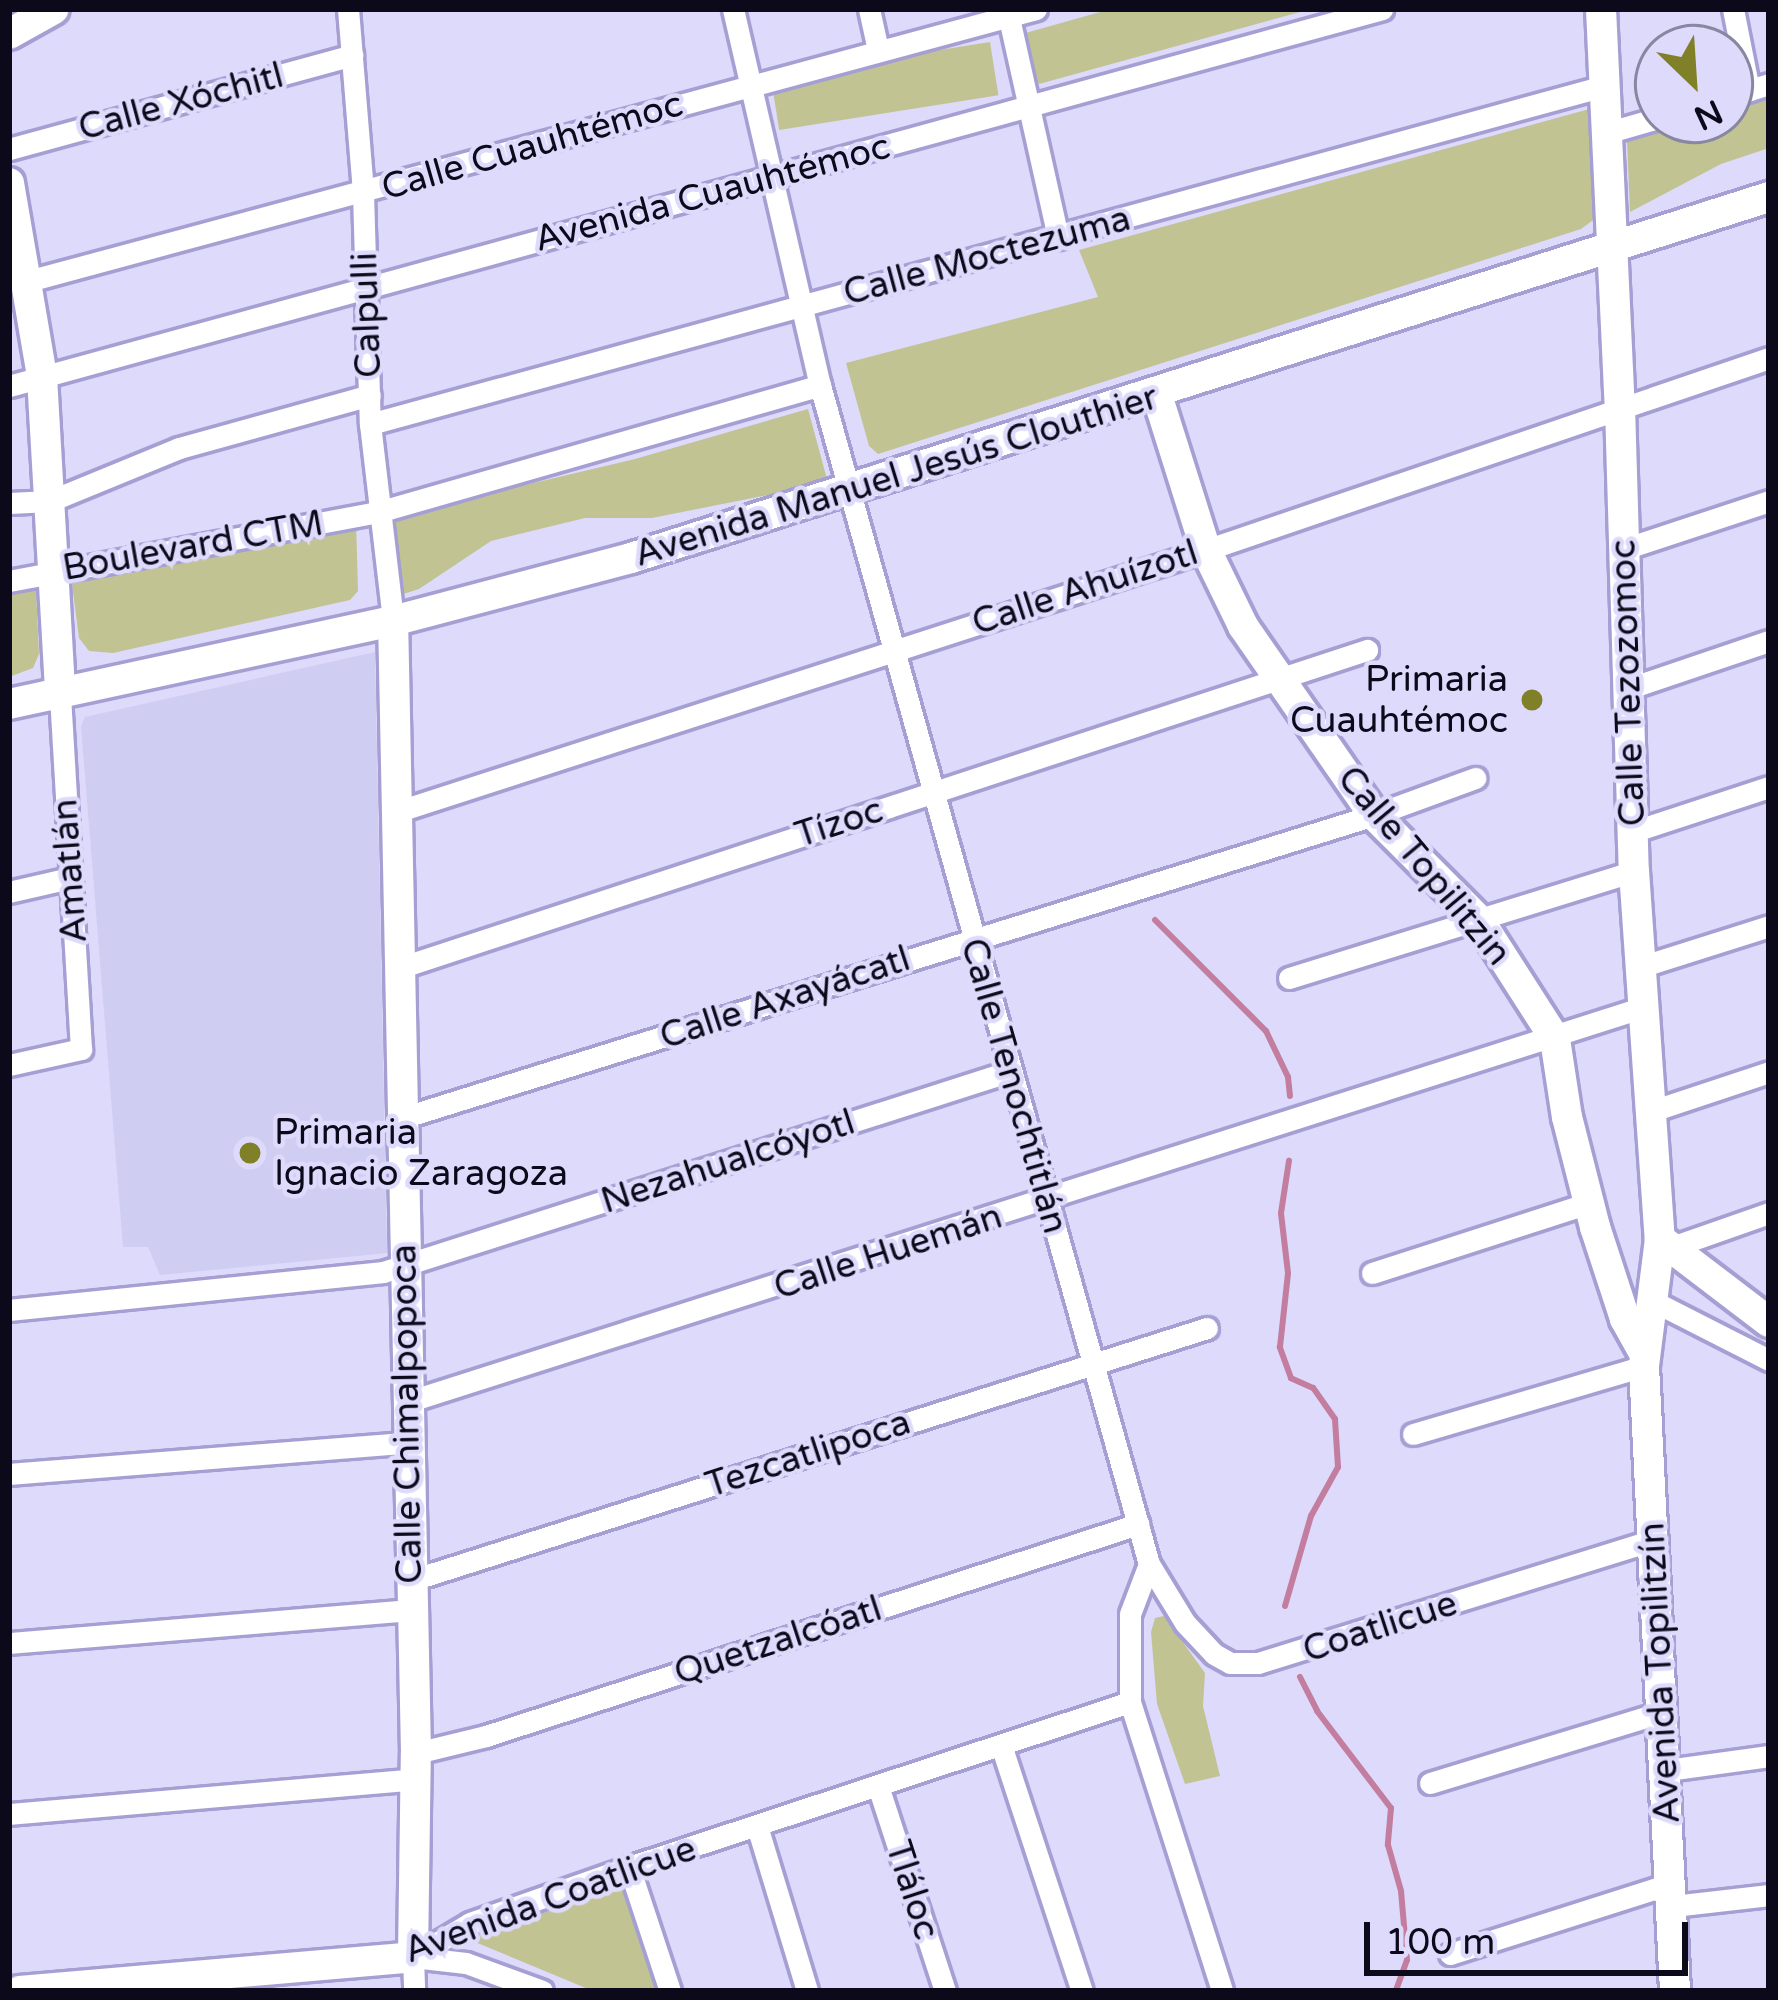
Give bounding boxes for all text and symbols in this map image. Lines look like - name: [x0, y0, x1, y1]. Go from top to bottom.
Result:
- north arrow: [1634, 24, 1754, 144]
- street label: Calle Xóchitl: [74, 54, 288, 150]
- street label: Calle Cuauhtémoc: [377, 82, 687, 210]
- text: N: [1688, 91, 1728, 138]
- street label: Avenida Cuauhtémoc: [530, 125, 894, 261]
- street label: Calle Moctezuma: [839, 197, 1135, 315]
- street label: Calpulli: [343, 251, 391, 379]
- street label: Avenida Manuel Jesús Clouthier: [629, 376, 1163, 576]
- street label: Boulevard CTM: [59, 502, 327, 590]
- street label: Calle Ahuízotl: [967, 531, 1203, 645]
- street label: Calle Tezozomoc: [1601, 539, 1655, 827]
- place label: Primaria Cuauhtémoc: [1290, 657, 1508, 742]
- marker: Primaria Cuauhtémoc: [1519, 687, 1545, 713]
- street label: Calle Topilitzin: [1328, 758, 1520, 974]
- street label: Tízoc: [790, 789, 888, 857]
- street label: Amatlán: [43, 797, 97, 945]
- street label: Calle Tenochtitlán: [951, 933, 1077, 1239]
- street label: Calle Axayácatl: [655, 937, 915, 1059]
- street label: Nezahualcóyotl: [596, 1101, 860, 1223]
- place label: Primaria Ignacio Zaragoza: [274, 1110, 568, 1195]
- marker: Primaria Ignacio Zaragoza: [237, 1140, 263, 1166]
- street label: Calle Huemán: [769, 1195, 1007, 1309]
- street label: Calle Chimalpopoca: [382, 1244, 432, 1584]
- street label: Tezcatlipoca: [700, 1401, 916, 1507]
- street label: Avenida Topilitzín: [1631, 1521, 1689, 1825]
- street label: Coatlicue: [1298, 1582, 1462, 1672]
- street label: Quetzalcóatl: [669, 1587, 887, 1695]
- street label: Avenida Coatlicue: [398, 1827, 702, 1973]
- street label: Tláloc: [876, 1835, 948, 1945]
- scale bar: [1370, 1898, 1694, 1972]
- text: 100 m: [1385, 1921, 1495, 1964]

